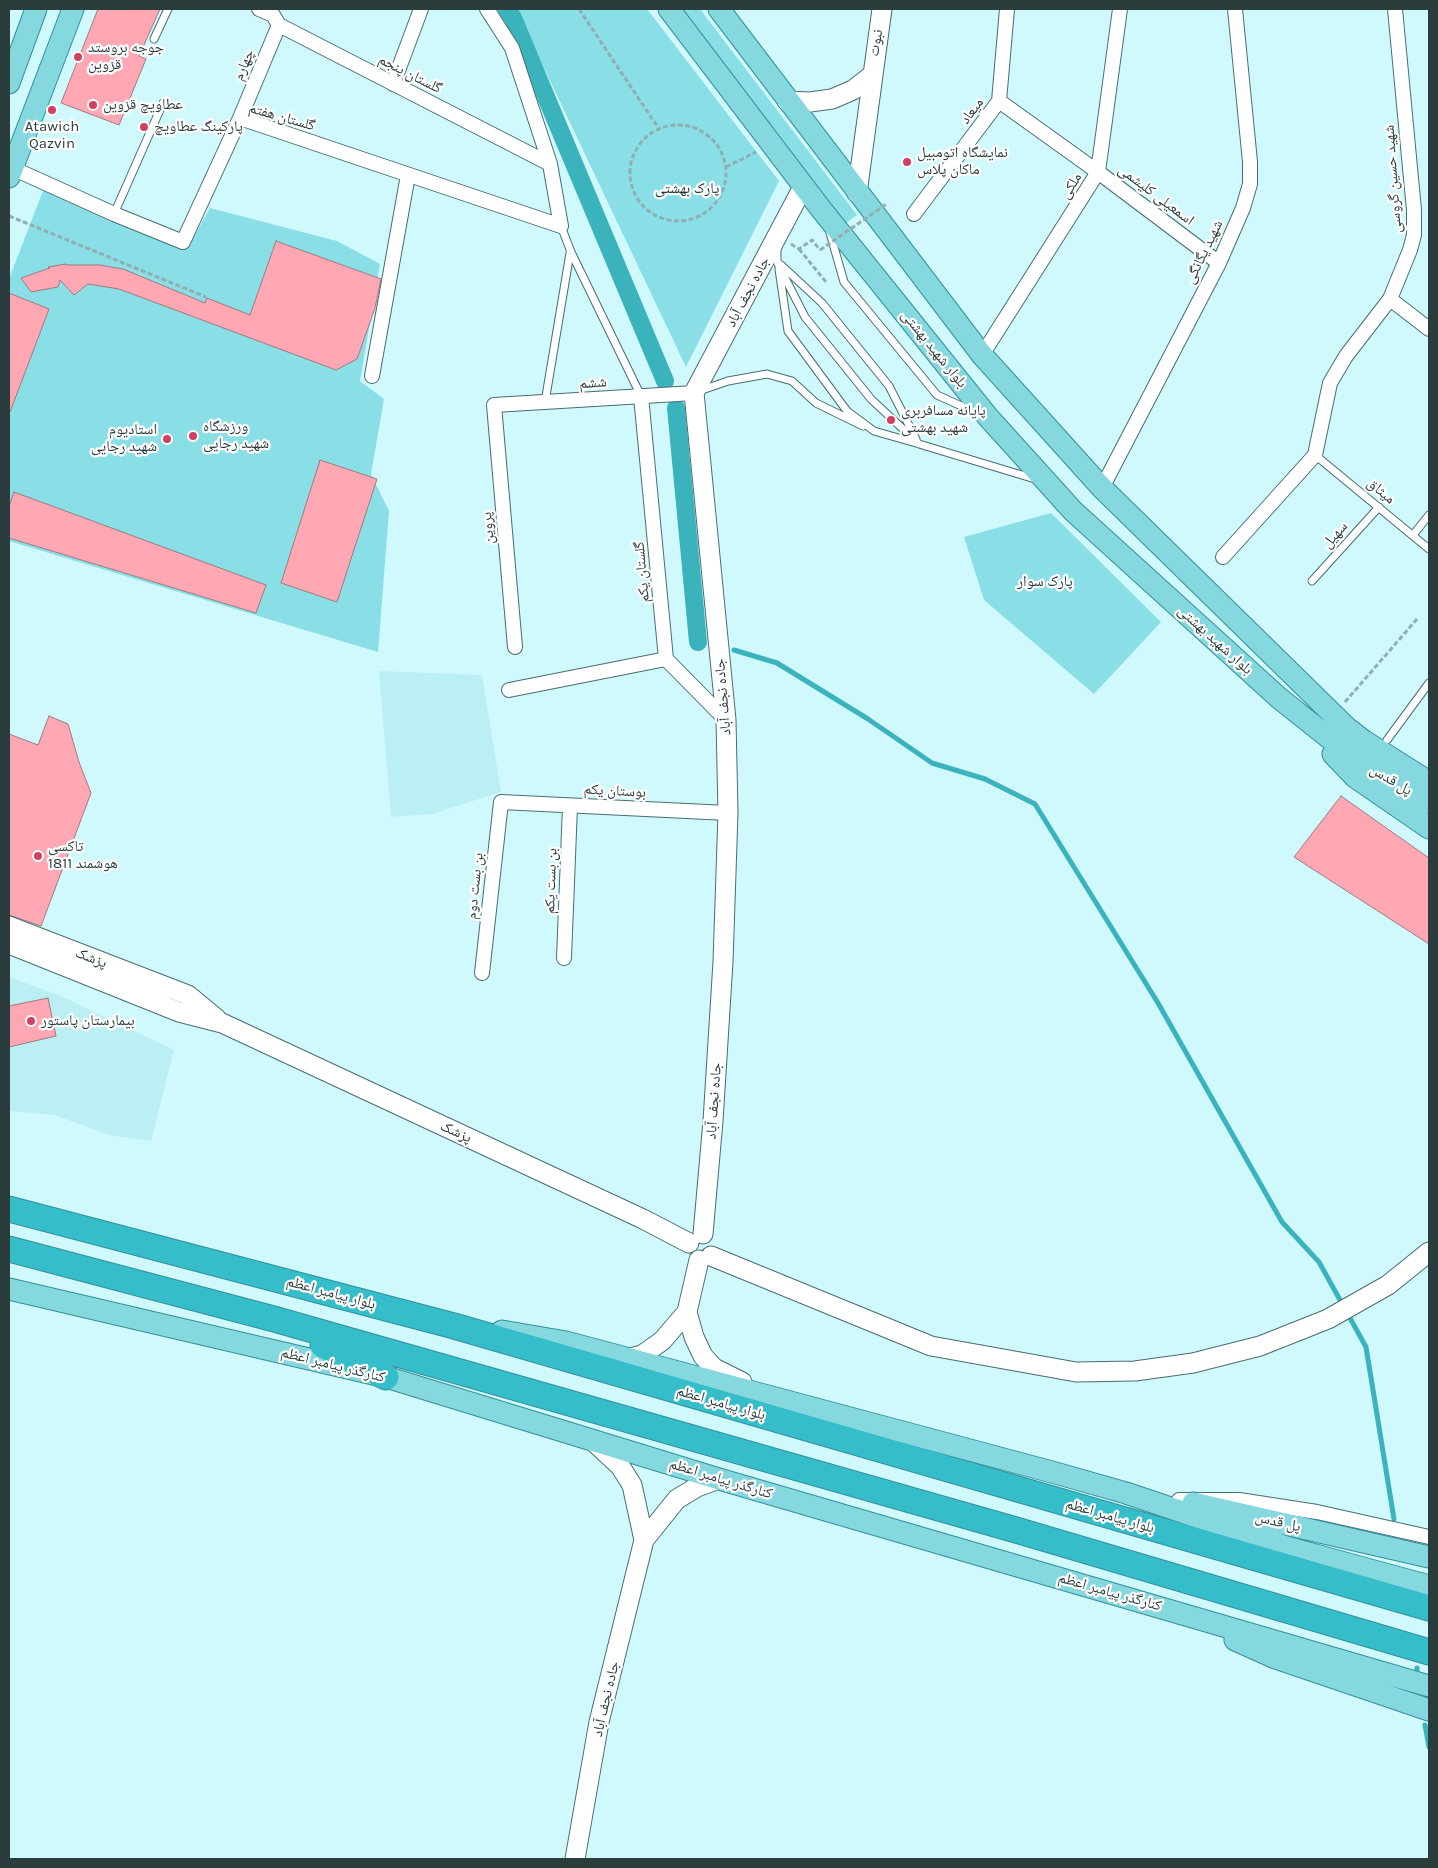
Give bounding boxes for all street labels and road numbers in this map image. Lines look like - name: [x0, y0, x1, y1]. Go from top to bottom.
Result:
- street label: نبوت: [865, 28, 887, 58]
- street label: چهارم: [229, 47, 259, 83]
- street label: گلستان پنجم: [375, 50, 445, 98]
- street label: میعاد: [956, 94, 988, 128]
- street label: گلستان هفتم: [247, 99, 317, 135]
- street label: شهید حسین گروسی: [1380, 124, 1406, 234]
- street label: اسمعیلی کلیشمی: [1114, 161, 1198, 229]
- street label: ملکی: [1056, 169, 1086, 203]
- street label: شهید یگانگی: [1181, 217, 1227, 287]
- street label: جاده نجف آباد: [722, 254, 774, 330]
- street label: بلوار شهید بهشتی: [897, 306, 971, 392]
- street label: ششم: [579, 373, 607, 393]
- street label: میثاق: [1363, 474, 1399, 508]
- street label: پروین: [478, 511, 498, 545]
- street label: سهیل: [1318, 518, 1352, 552]
- street label: گلستان یکم: [630, 541, 654, 603]
- street label: بلوار شهید بهشتی: [1174, 602, 1256, 678]
- street label: جاده نجف آباد: [711, 658, 735, 736]
- street label: پل قدس: [1367, 760, 1415, 800]
- street label: بوستان یکم: [583, 780, 647, 802]
- street label: بن بست یکم: [541, 848, 561, 914]
- street label: بن بست دوم: [463, 852, 487, 920]
- street label: پزشک: [73, 944, 109, 972]
- street label: جاده نجف آباد: [702, 1062, 726, 1140]
- street label: پزشک: [437, 1117, 475, 1147]
- street label: بلوار پیامبر اعظم: [285, 1272, 377, 1314]
- street label: کنارگذر پیامبر اعظم: [279, 1343, 387, 1387]
- street label: بلوار پیامبر اعظم: [675, 1382, 767, 1424]
- street label: کنارگذر پیامبر اعظم: [667, 1455, 775, 1503]
- street label: بلوار پیامبر اعظم: [1064, 1495, 1156, 1537]
- street label: پل قدس: [1253, 1508, 1303, 1536]
- street label: کنارگذر پیامبر اعظم: [1056, 1569, 1164, 1615]
- street label: جاده نجف آباد: [589, 1660, 623, 1738]

